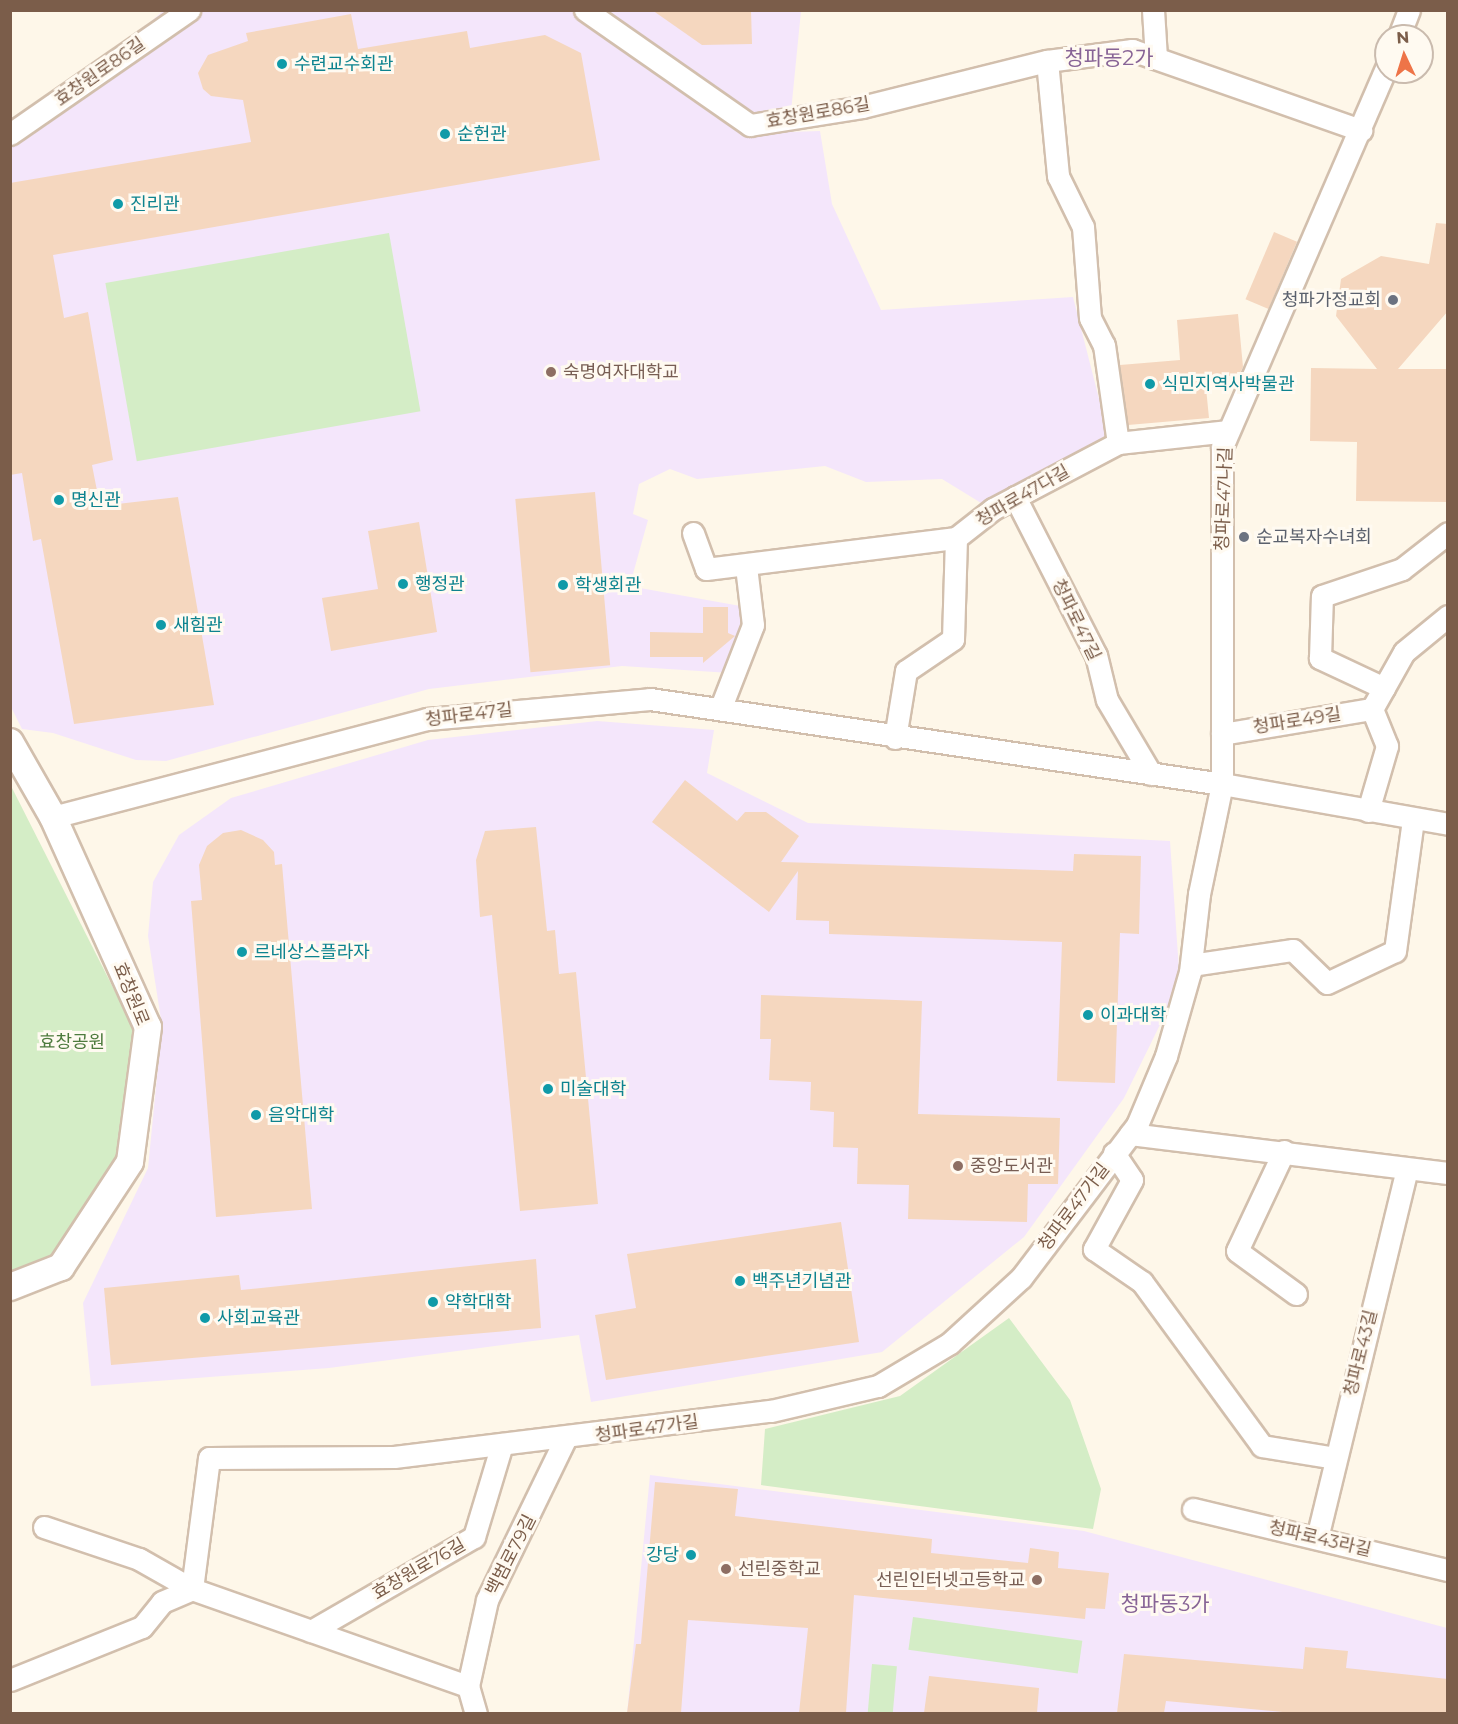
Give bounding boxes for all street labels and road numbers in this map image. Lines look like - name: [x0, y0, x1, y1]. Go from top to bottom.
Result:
- street label: 효창원로86길: [51, 33, 149, 111]
- street label: 효창원로86길: [764, 93, 872, 133]
- street label: 청파로47나길: [1211, 446, 1237, 552]
- street label: 청파로47다길: [972, 461, 1074, 531]
- street label: 청파로47길: [1047, 576, 1105, 664]
- street label: 청파로47길: [424, 699, 514, 731]
- street label: 청파로49길: [1251, 703, 1343, 739]
- street label: 효창원로: [109, 959, 153, 1029]
- street label: 청파로47가길: [1034, 1159, 1114, 1255]
- street label: 청파로43길: [1340, 1308, 1382, 1398]
- street label: 청파로47가길: [594, 1411, 700, 1447]
- street label: 백범로79길: [481, 1511, 541, 1599]
- street label: 청파로43라길: [1267, 1517, 1373, 1561]
- street label: 효창원로76길: [369, 1534, 469, 1604]

